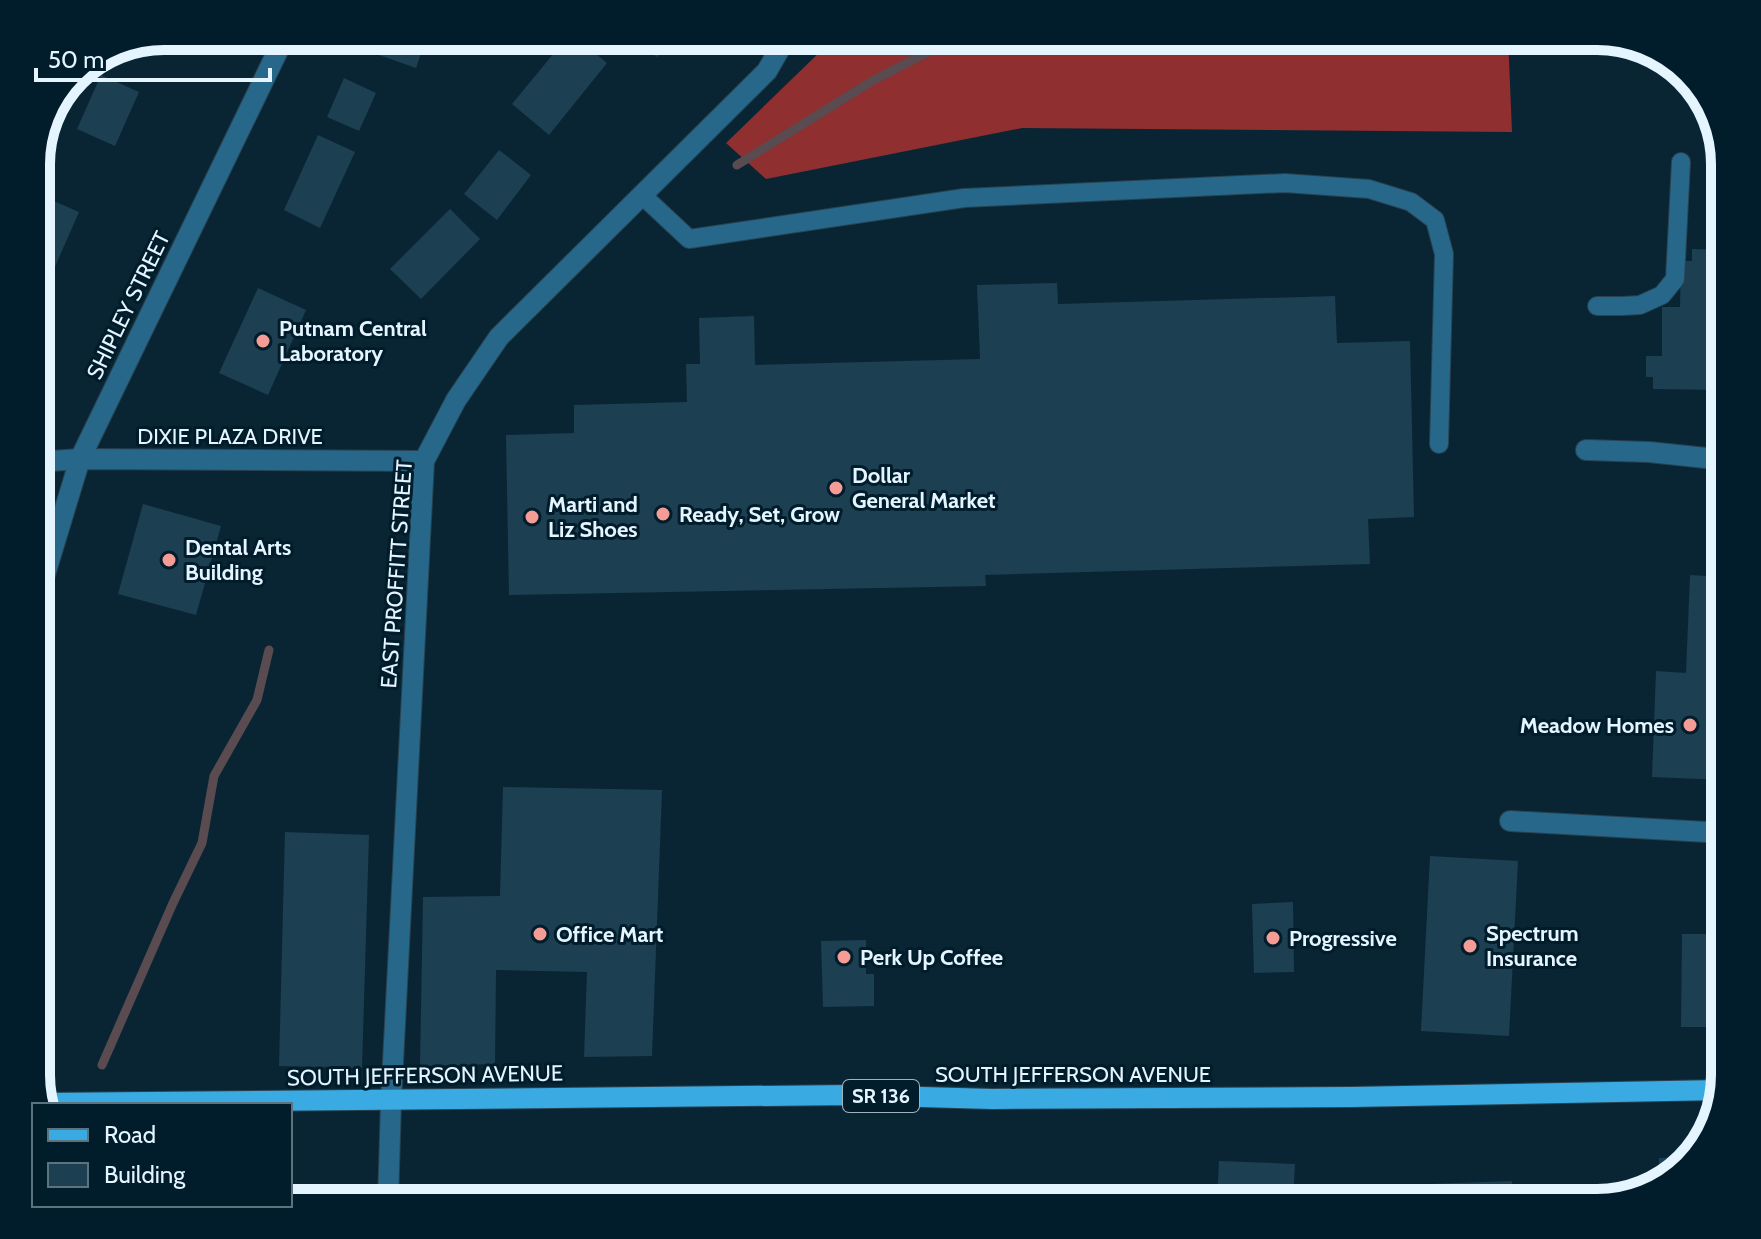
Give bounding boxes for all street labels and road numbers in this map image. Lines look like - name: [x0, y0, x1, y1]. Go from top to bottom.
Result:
- street label: SHIPLEY STREET: [81, 227, 176, 384]
- street label: DIXIE PLAZA DRIVE: [137, 423, 323, 450]
- street label: EAST PROFFITT STREET: [375, 459, 418, 689]
- street label: SOUTH JEFFERSON AVENUE: [287, 1060, 563, 1091]
- street label: SOUTH JEFFERSON AVENUE: [935, 1061, 1211, 1088]
- road number: SR 136: [843, 1080, 919, 1112]

